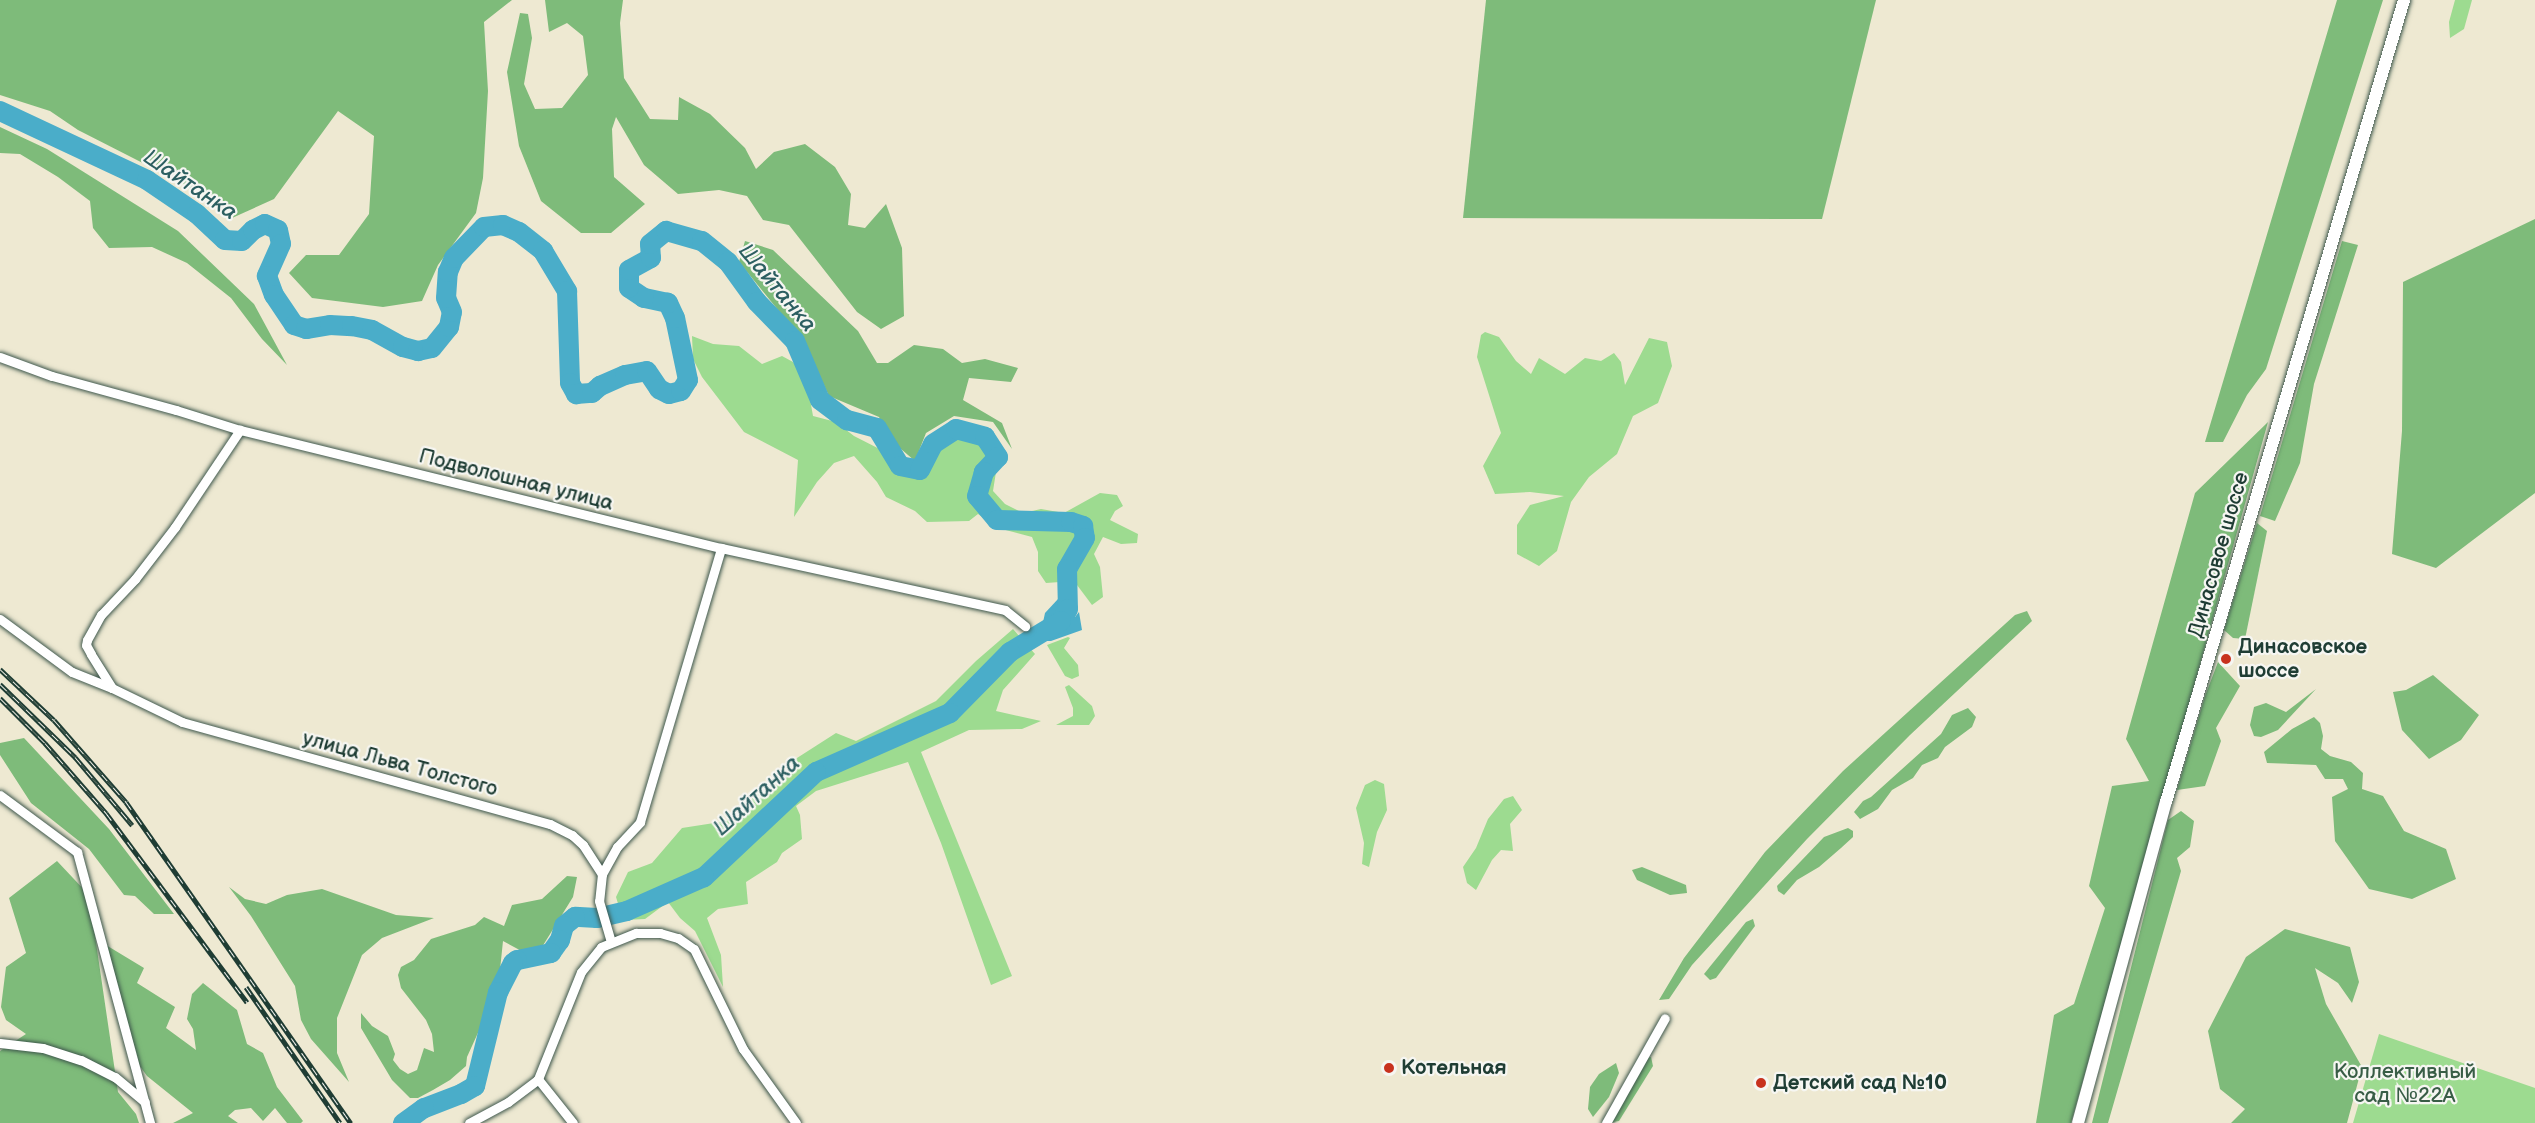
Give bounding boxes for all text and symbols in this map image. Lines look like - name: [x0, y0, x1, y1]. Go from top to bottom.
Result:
- water label: Шайтанка: [138, 144, 242, 226]
- water label: Шайтанка: [732, 238, 822, 338]
- street label: Подволошная улица: [416, 444, 616, 516]
- street label: Динасовое шоссе: [2183, 469, 2255, 641]
- place label: Динасовское шоссе: [2238, 634, 2367, 684]
- marker: Динасовское шоссе: [2219, 652, 2233, 666]
- street label: улица Льва Толстого: [300, 726, 500, 802]
- water label: Шайтанка: [708, 750, 806, 842]
- place label: Котельная: [1401, 1055, 1507, 1081]
- park label: Коллективный сад №22А: [2334, 1059, 2476, 1109]
- marker: Котельная: [1382, 1061, 1396, 1075]
- place label: Детский сад №10: [1773, 1070, 1947, 1096]
- marker: Детский сад №10: [1754, 1076, 1768, 1090]

